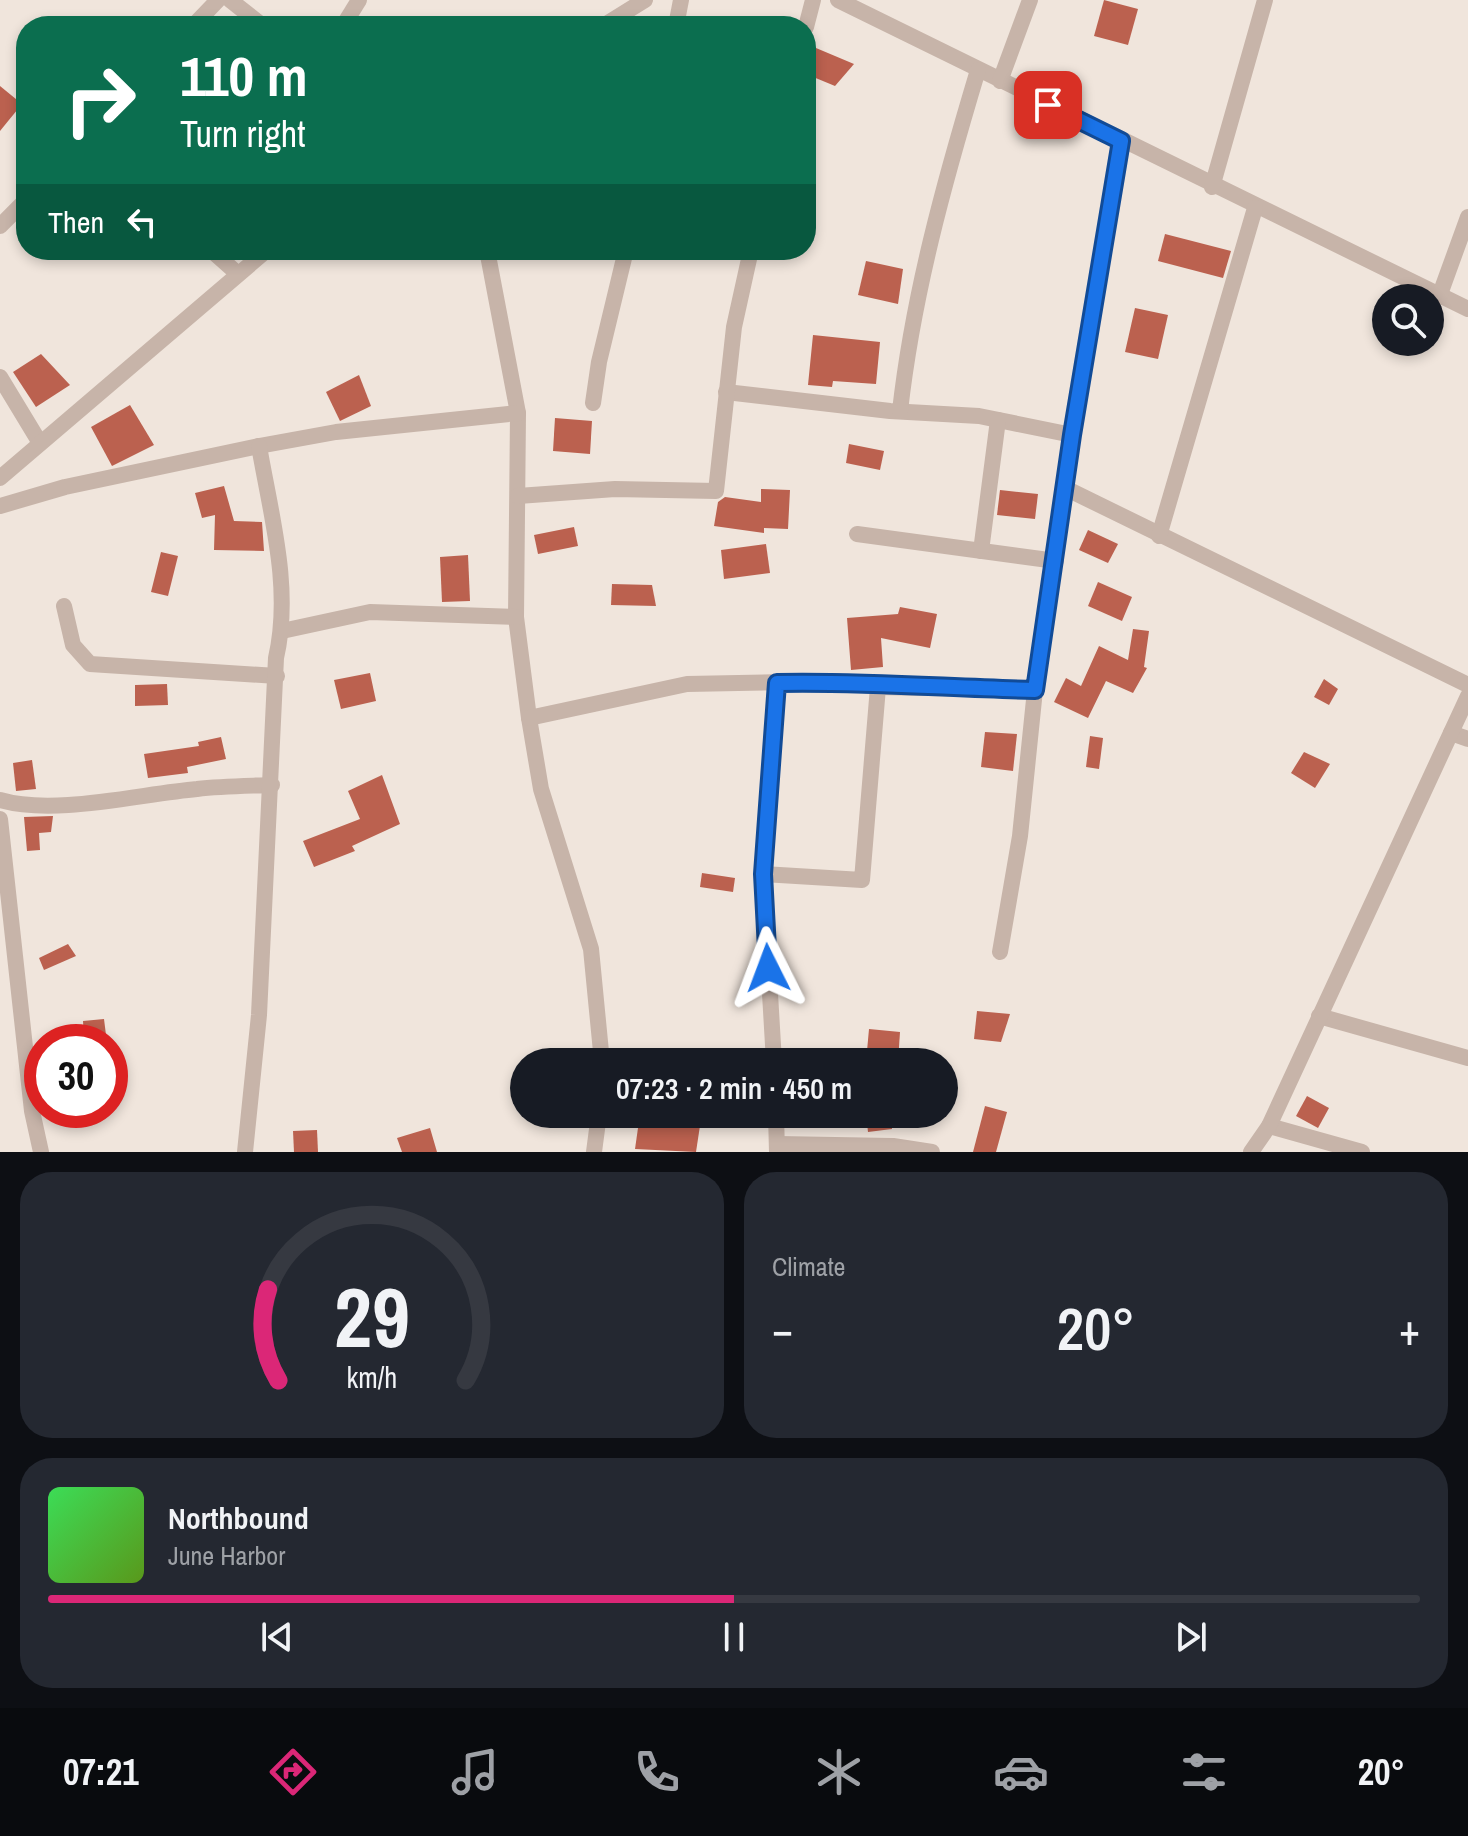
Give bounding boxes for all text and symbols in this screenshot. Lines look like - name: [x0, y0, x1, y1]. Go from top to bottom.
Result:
- text: 110 m: [180, 38, 308, 113]
- icon: right: [48, 48, 152, 152]
- pin: [1014, 71, 1082, 139]
- icon: arrive: [1026, 83, 1070, 127]
- text: Turn right: [180, 110, 305, 158]
- icon: left: [120, 200, 164, 244]
- text: Then: [48, 202, 104, 242]
- map controls: [1372, 284, 1444, 356]
- button: search: [1372, 284, 1444, 356]
- position arrow: [726, 926, 810, 1010]
- speed limit sign: 30: [24, 1024, 128, 1128]
- text: 07:23 · 2 min · 450 m: [616, 1068, 852, 1108]
- text: Climate: [772, 1249, 845, 1284]
- text: 29: [334, 1261, 410, 1373]
- text: 20°: [1057, 1288, 1135, 1369]
- text: −: [772, 1299, 793, 1359]
- text: +: [1399, 1299, 1420, 1359]
- text: km/h: [347, 1358, 397, 1397]
- text: Northbound: [168, 1498, 309, 1538]
- text: June Harbor: [168, 1538, 285, 1573]
- icon: previous: [255, 1615, 299, 1659]
- icon: pause: [712, 1615, 756, 1659]
- icon: next: [1169, 1615, 1213, 1659]
- icon: directions: [265, 1744, 321, 1800]
- icon: music: [447, 1744, 503, 1800]
- icon: phone: [629, 1744, 685, 1800]
- icon: climate: [811, 1744, 867, 1800]
- icon: car: [993, 1744, 1049, 1800]
- icon: filters: [1176, 1744, 1232, 1800]
- text: 07:21: [63, 1748, 139, 1796]
- text: 20°: [1358, 1748, 1405, 1796]

